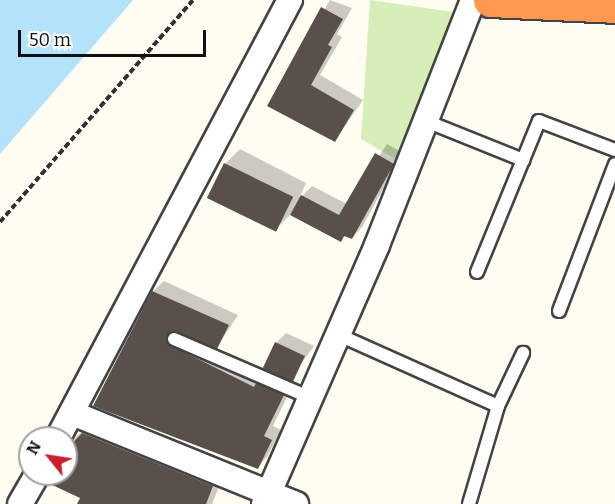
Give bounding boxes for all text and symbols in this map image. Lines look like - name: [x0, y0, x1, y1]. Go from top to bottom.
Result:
- scale bar: [21, 18, 208, 56]
- text: 50 m: [29, 29, 71, 51]
- north arrow: [18, 426, 78, 486]
- text: N: [22, 438, 45, 458]

